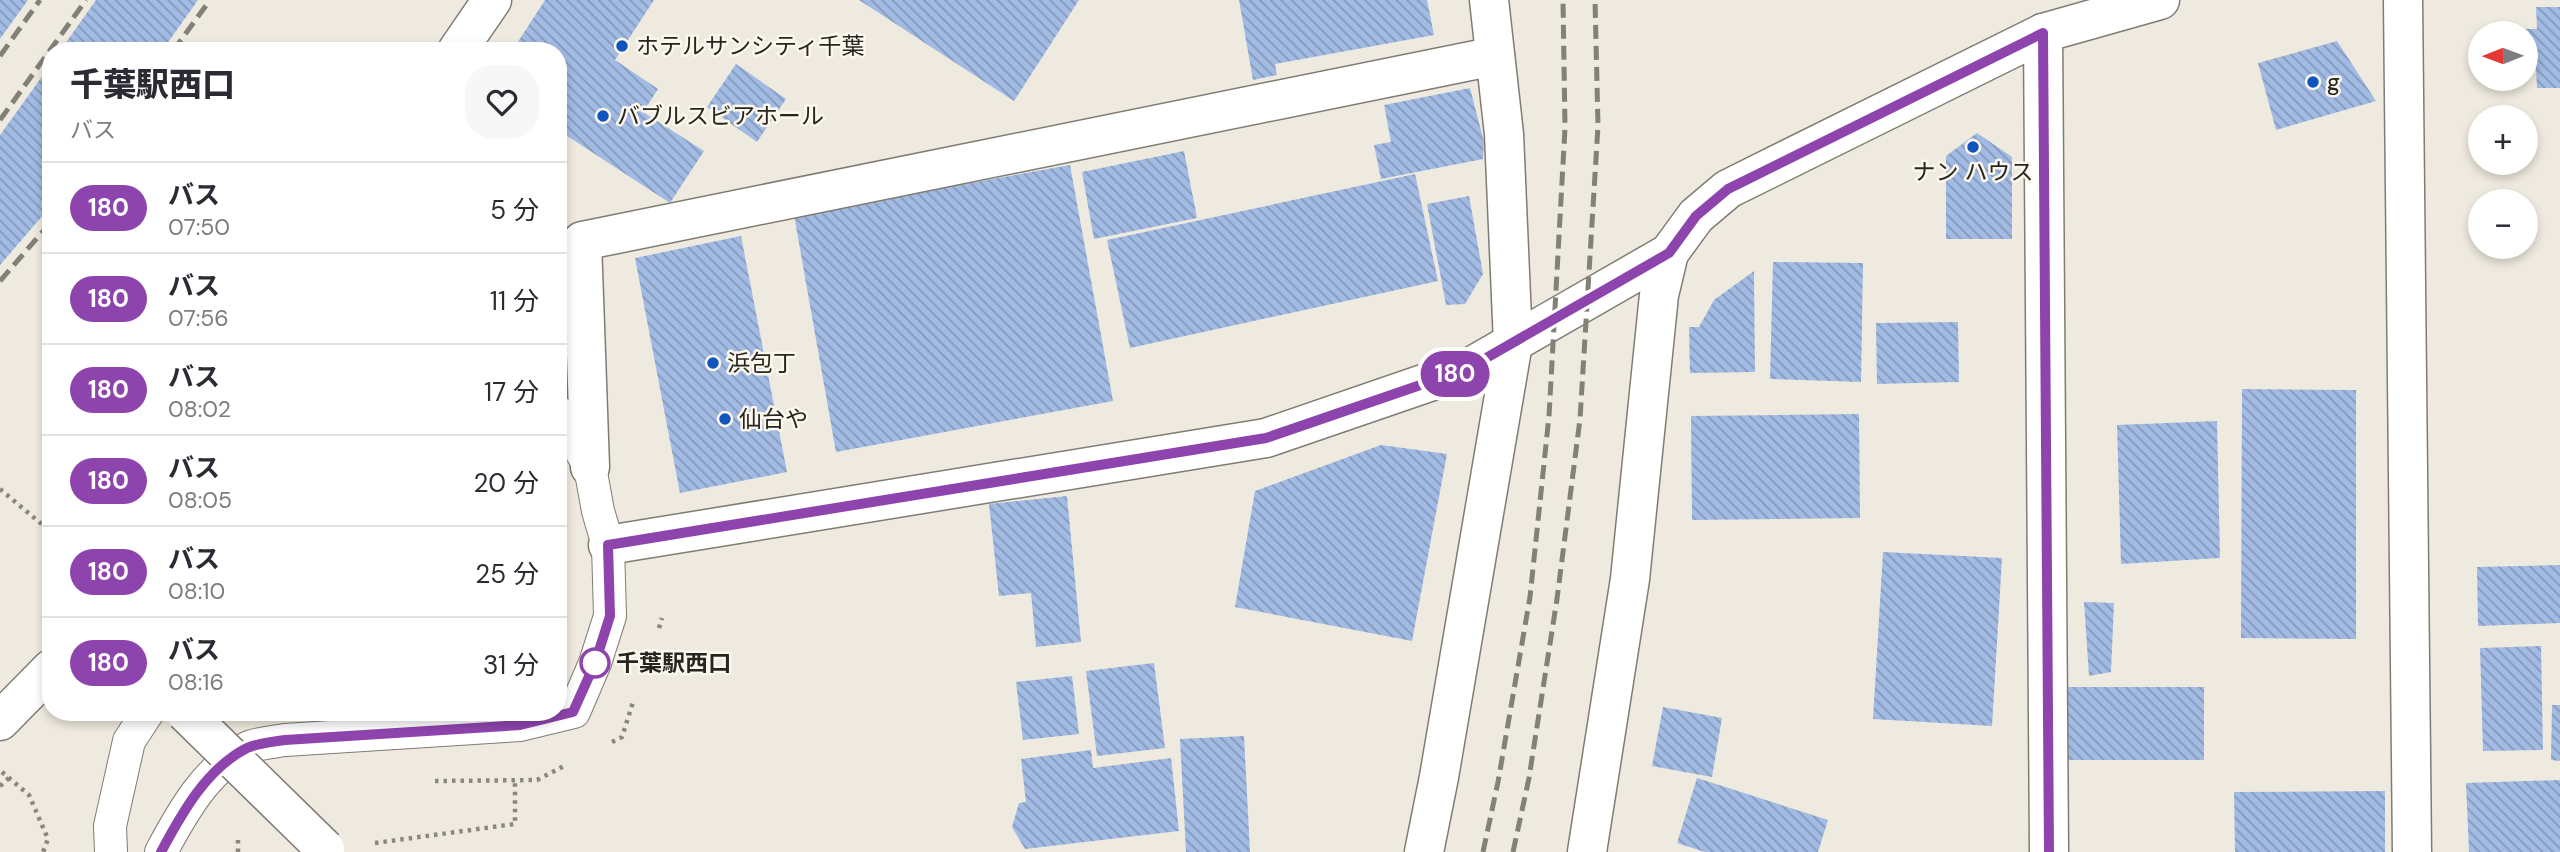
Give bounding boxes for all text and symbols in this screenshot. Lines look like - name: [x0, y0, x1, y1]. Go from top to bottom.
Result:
- north arrow: [2468, 21, 2538, 91]
- map controls: [2468, 21, 2538, 259]
- place label: ホテルサンシティ千葉: [636, 31, 865, 61]
- marker: ホテルサンシティ千葉: [614, 38, 630, 54]
- text: 千葉駅西口: [70, 63, 235, 106]
- button: heart: [465, 65, 539, 139]
- place label: g: [2327, 67, 2340, 97]
- marker: g: [2305, 74, 2321, 90]
- place label: バブルスビアホール: [617, 101, 824, 131]
- button: +: [2468, 105, 2538, 175]
- marker: バブルスビアホール: [595, 108, 611, 124]
- text: バス: [70, 115, 116, 145]
- marker: ナン ハウス: [1965, 139, 1981, 155]
- place label: ナン ハウス: [1912, 157, 2034, 187]
- text: バス: [168, 178, 220, 212]
- button: −: [2468, 189, 2538, 259]
- text: 180: [88, 192, 129, 223]
- text: 5 分: [490, 193, 539, 227]
- text: 07:50: [168, 212, 230, 242]
- text: バス: [168, 269, 220, 303]
- text: 180: [88, 283, 129, 314]
- text: 11 分: [490, 284, 539, 318]
- text: 07:56: [168, 303, 229, 333]
- place label: 浜包丁: [727, 348, 796, 378]
- line badge: 180: [1415, 351, 1495, 397]
- marker: 浜包丁: [705, 355, 721, 371]
- text: 180: [1435, 358, 1475, 389]
- text: バス: [168, 360, 220, 394]
- text: 180: [88, 374, 129, 405]
- text: 17 分: [484, 375, 539, 409]
- text: 08:02: [168, 394, 231, 424]
- place label: 仙台や: [739, 404, 808, 434]
- marker: 仙台や: [717, 411, 733, 427]
- text: バス: [168, 451, 220, 485]
- text: 180: [88, 465, 129, 496]
- text: 20 分: [474, 466, 539, 500]
- text: 08:05: [168, 485, 232, 515]
- text: バス: [168, 542, 220, 576]
- text: 180: [88, 556, 129, 587]
- text: 25 分: [475, 557, 539, 591]
- text: 08:10: [168, 576, 225, 606]
- text: バス: [168, 633, 220, 667]
- text: 180: [88, 647, 129, 678]
- text: 31 分: [483, 648, 539, 682]
- marker: 千葉駅西口: [580, 648, 610, 678]
- place label: 千葉駅西口: [616, 648, 731, 678]
- text: 08:16: [168, 667, 224, 697]

